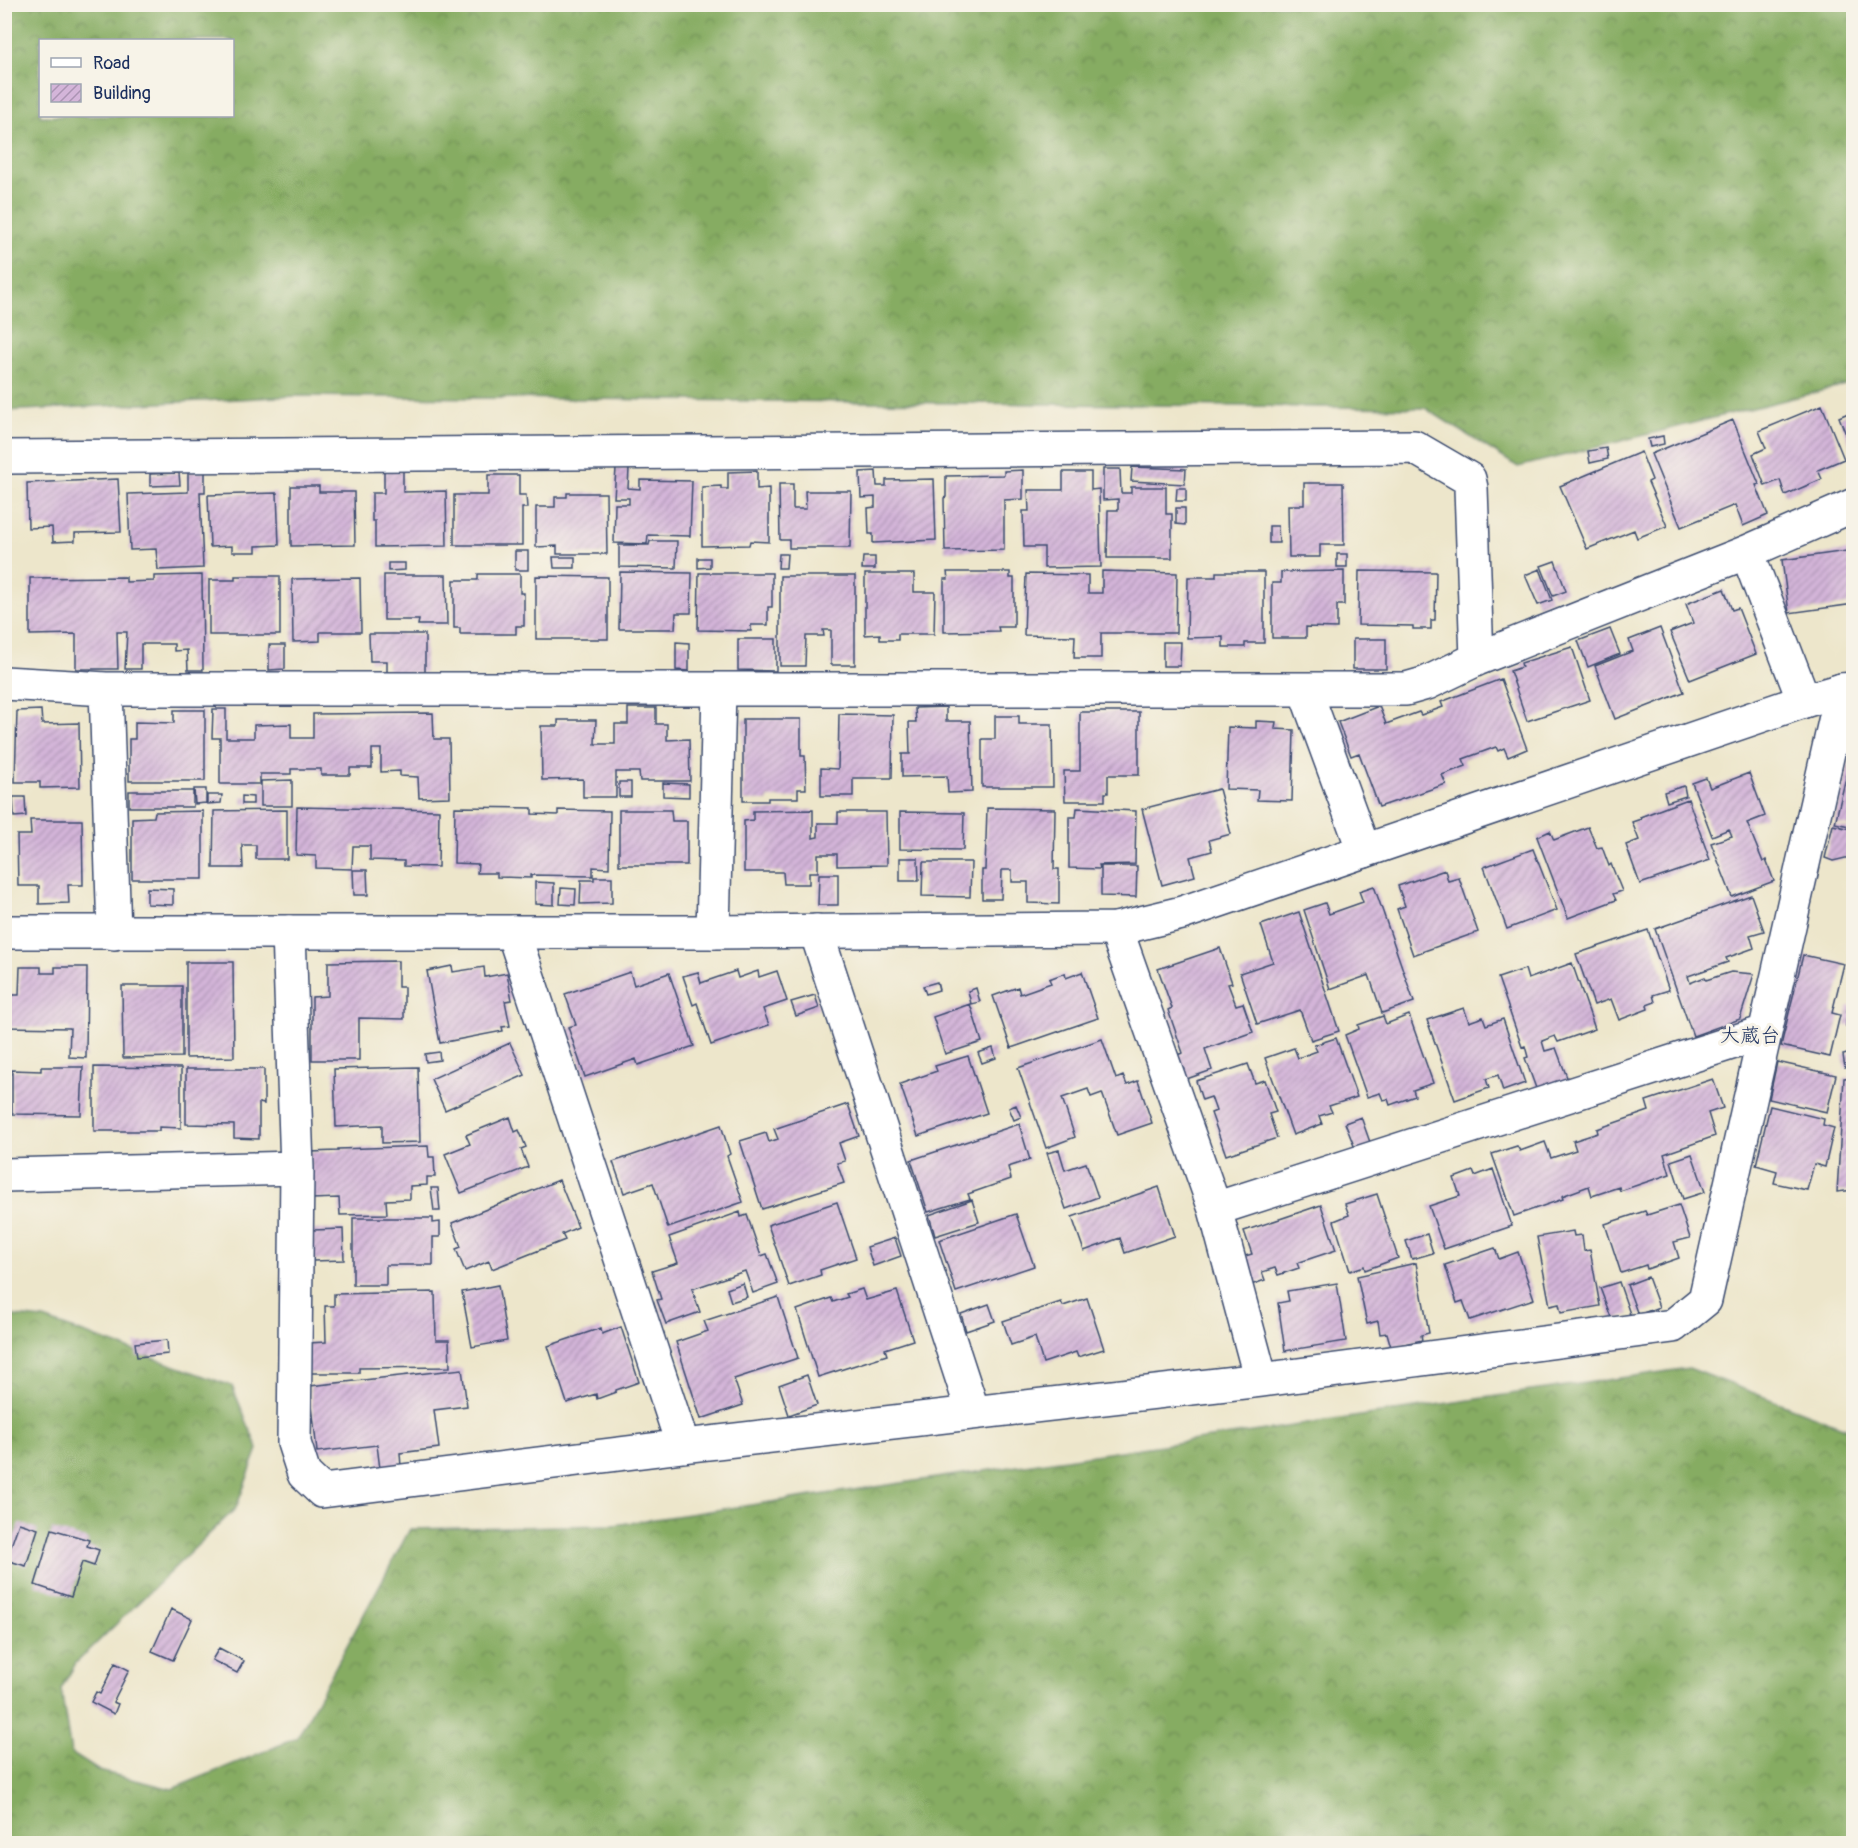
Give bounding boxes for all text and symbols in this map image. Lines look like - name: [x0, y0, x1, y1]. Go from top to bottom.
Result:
- legend: [39, 39, 234, 117]
- text: Road: [93, 52, 130, 75]
- text: Building: [93, 82, 151, 105]
- district label: 大蔵台: [1720, 1023, 1780, 1048]

